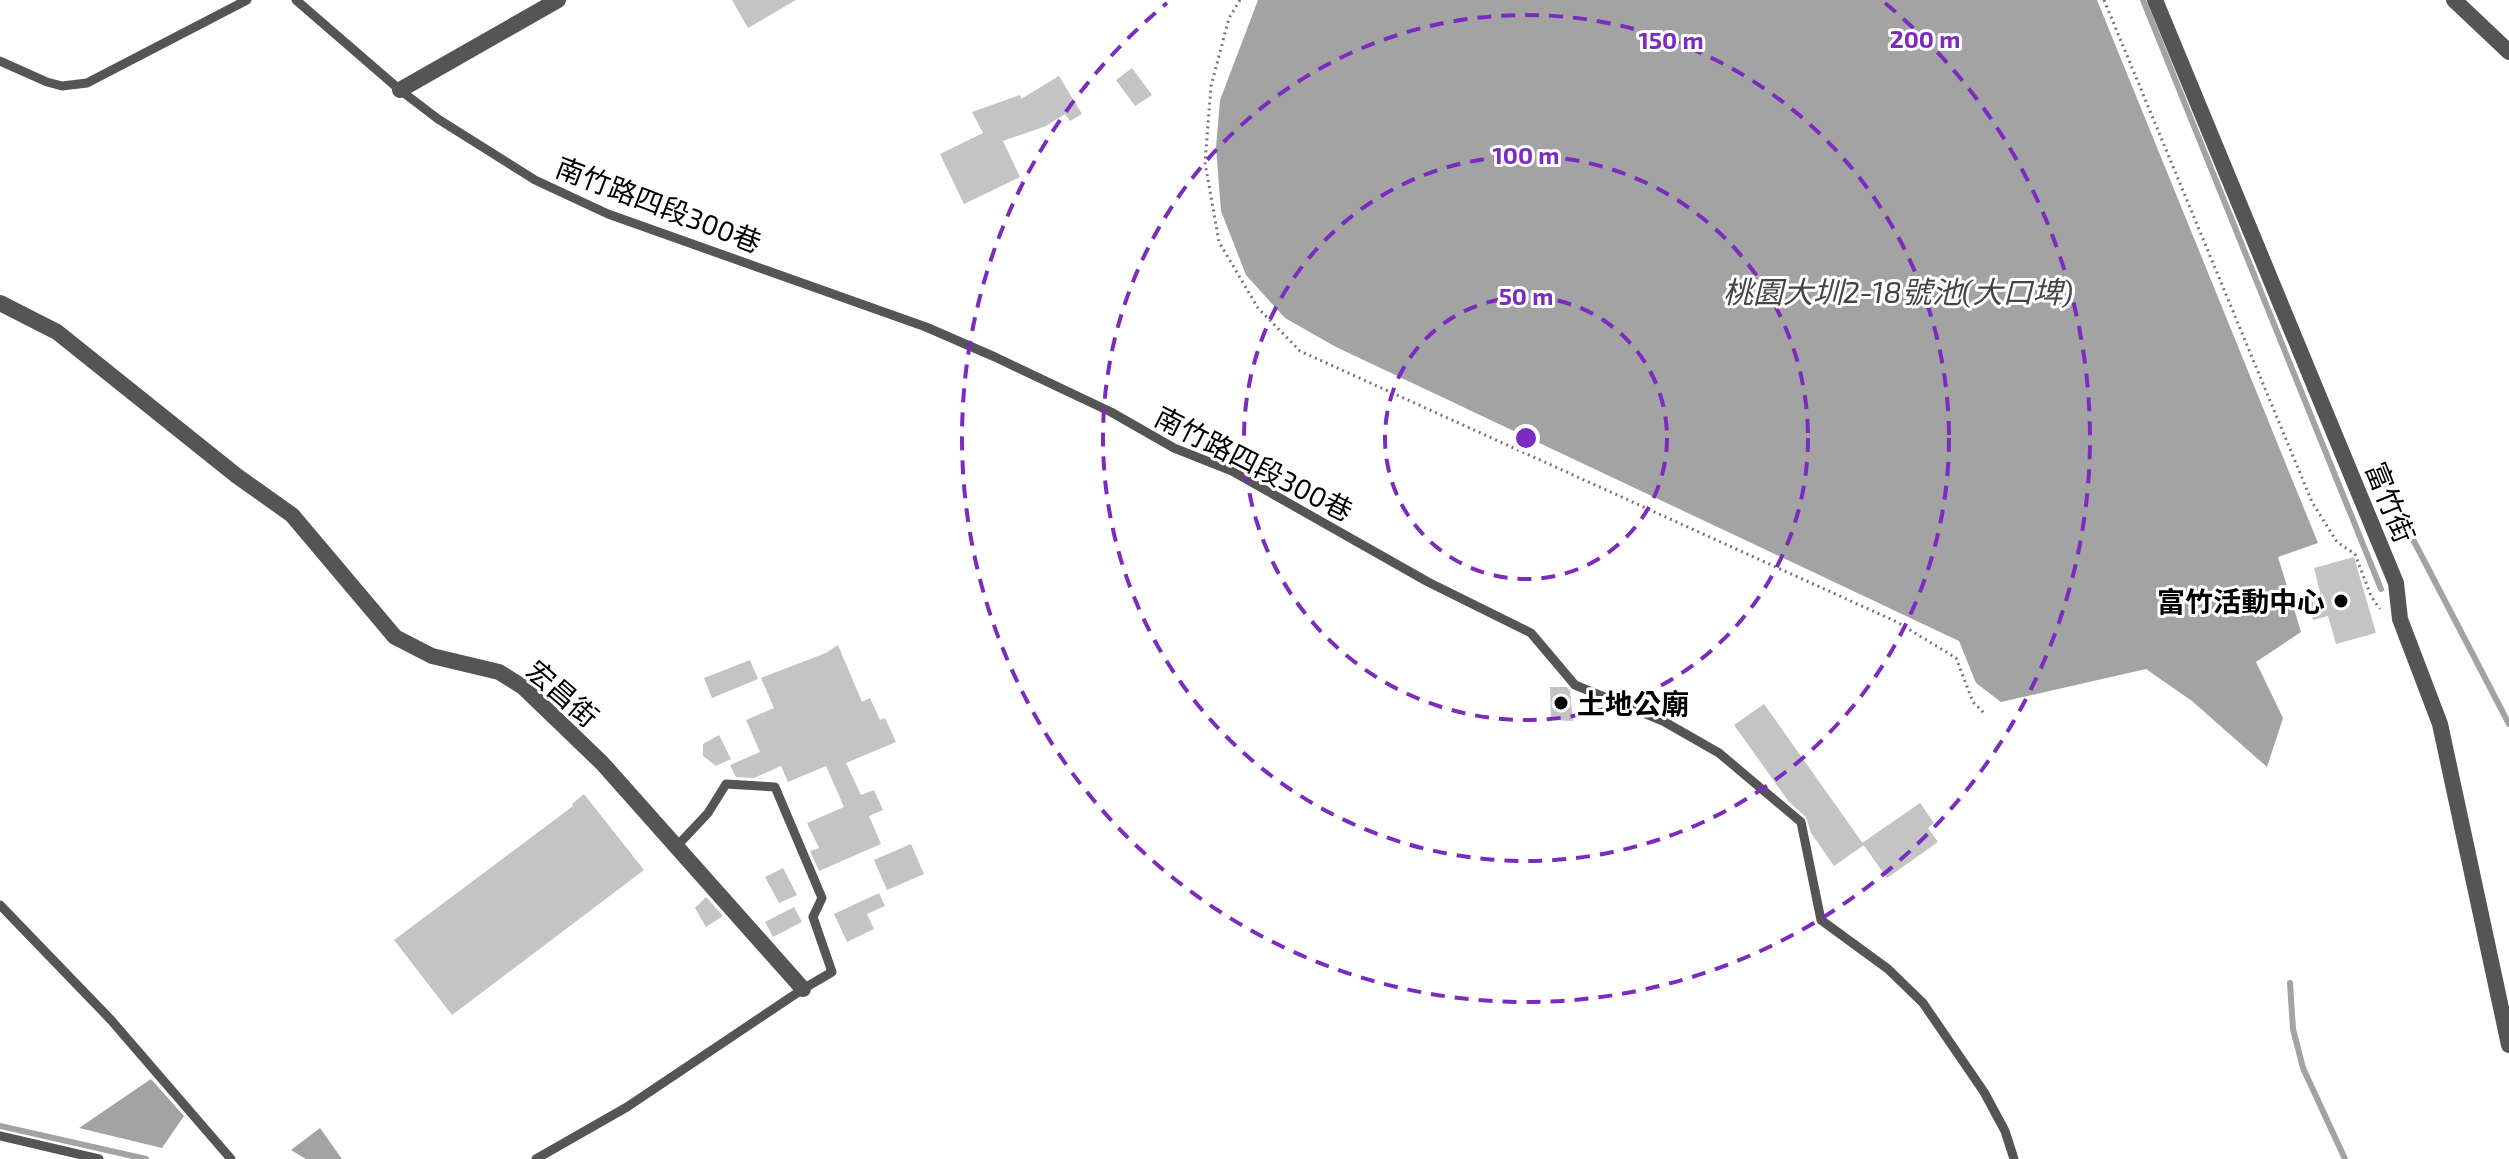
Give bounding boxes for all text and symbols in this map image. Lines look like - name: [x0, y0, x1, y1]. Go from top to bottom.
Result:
- text: 200 m: [1890, 24, 1960, 53]
- text: 150 m: [1638, 25, 1704, 54]
- text: 100 m: [1493, 140, 1559, 169]
- street label: 南竹路四段300巷: [551, 149, 767, 259]
- water label: 桃園大圳2-18號池(大口埤): [1723, 273, 2073, 309]
- text: 50 m: [1499, 281, 1553, 310]
- street label: 南竹路四段300巷: [1149, 399, 1359, 527]
- centre of rings: [1512, 424, 1540, 452]
- street label: 富竹街: [2360, 457, 2422, 547]
- place label: 富竹活動中心: [2157, 584, 2325, 618]
- marker: 富竹活動中心: [2332, 592, 2350, 610]
- street label: 宏昌街: [520, 653, 606, 733]
- place label: 土地公廟: [1577, 686, 1689, 720]
- marker: 土地公廟: [1552, 694, 1570, 712]

